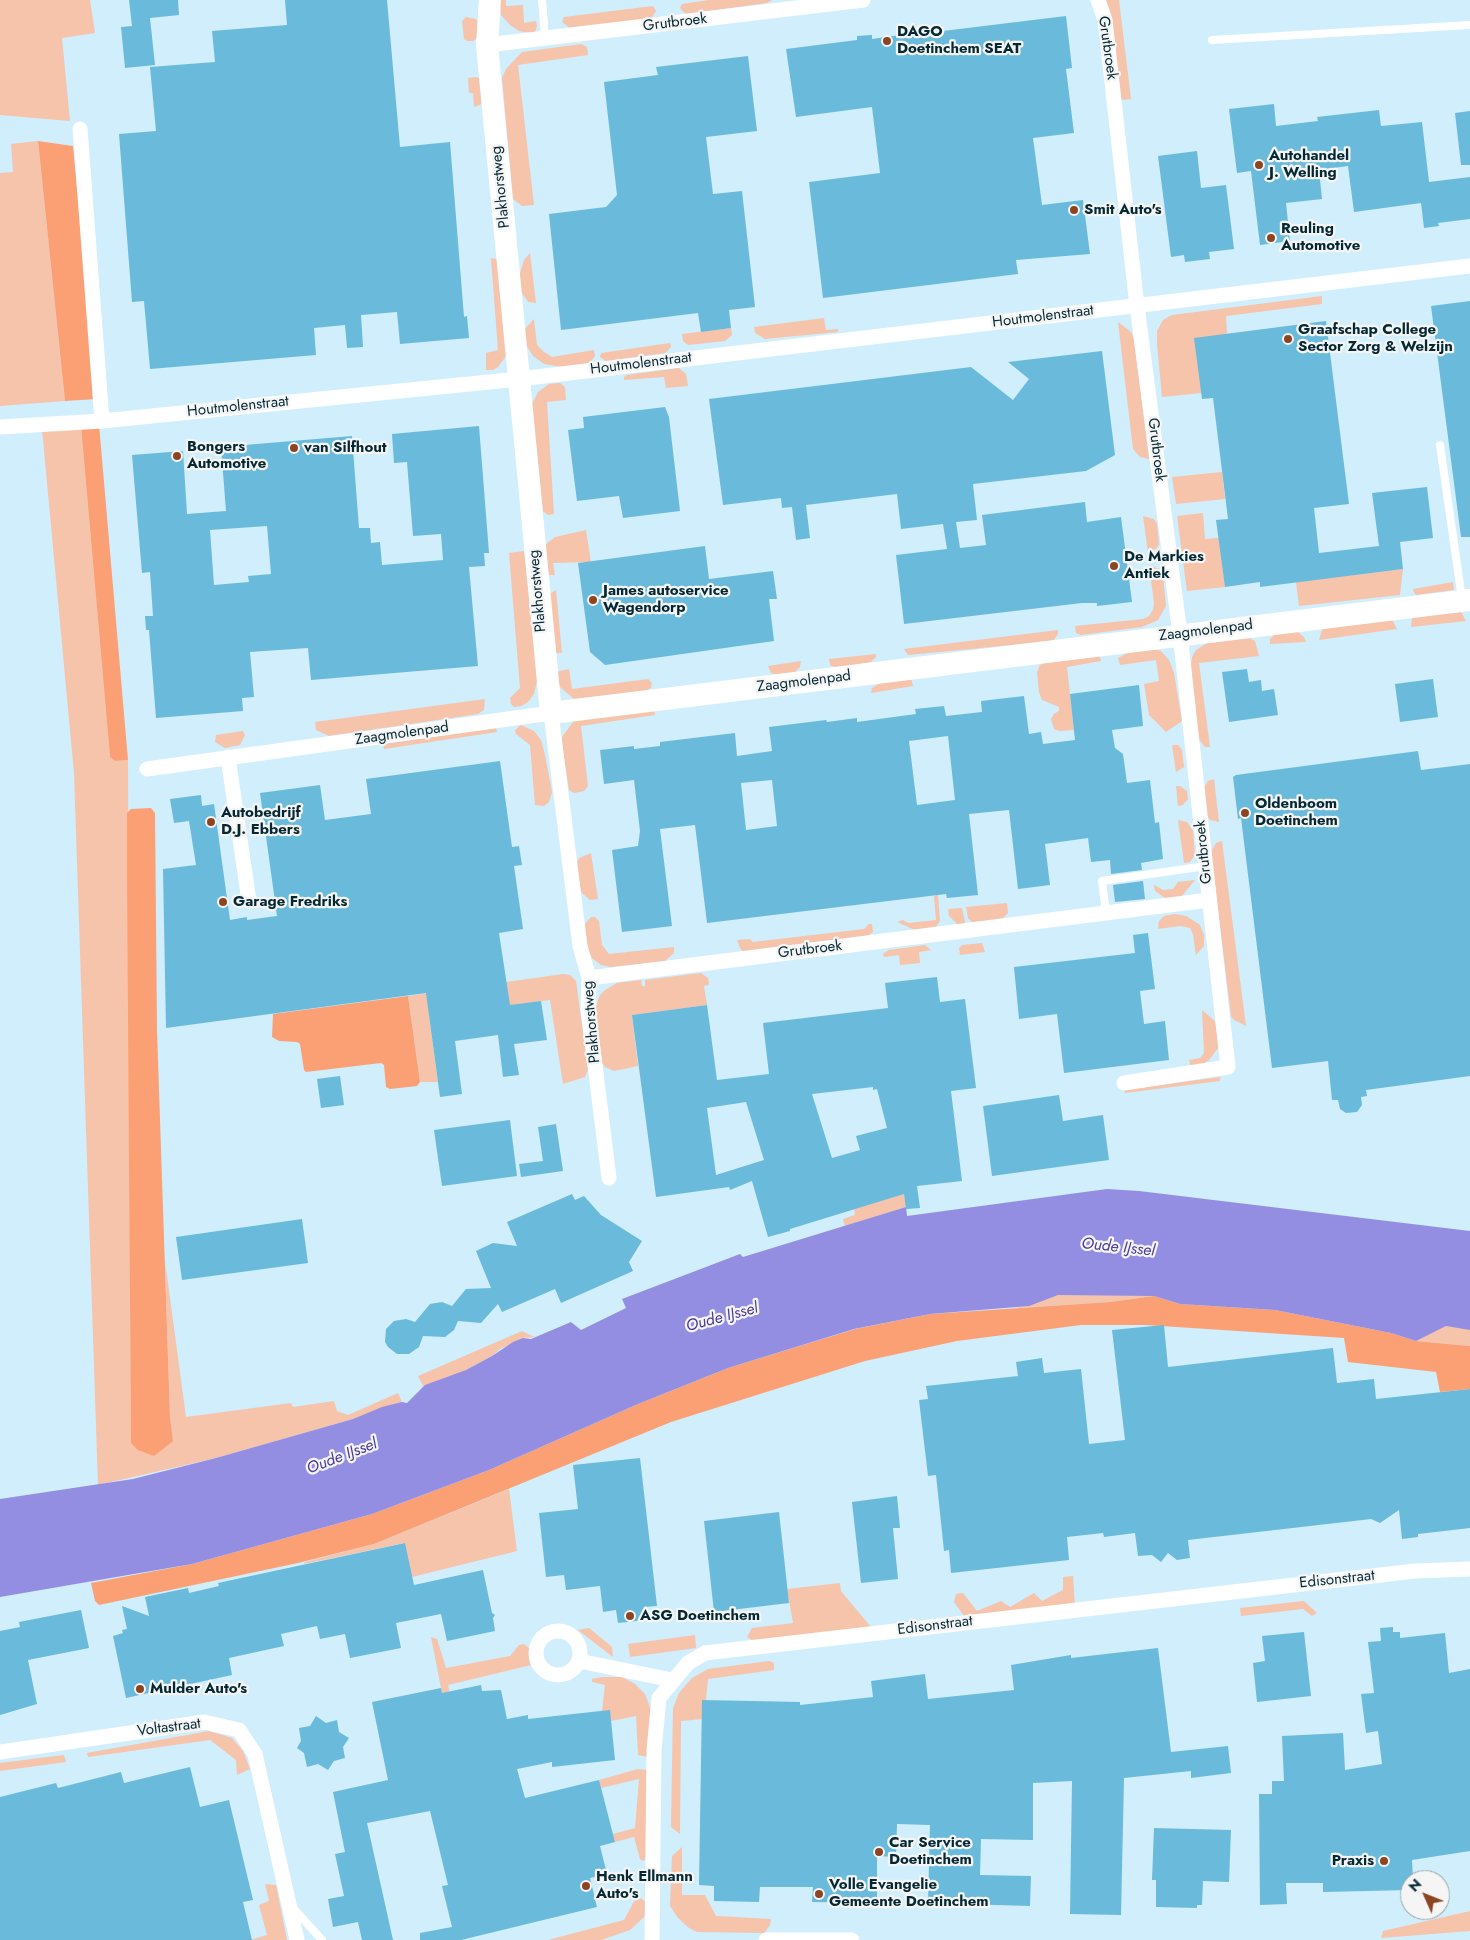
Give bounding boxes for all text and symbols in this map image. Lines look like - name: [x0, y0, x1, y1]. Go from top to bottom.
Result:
- street label: Grutbroek: [642, 10, 708, 36]
- street label: Grutbroek: [1094, 15, 1120, 81]
- place label: DAGO Doetinchem SEAT: [897, 23, 1021, 58]
- marker: DAGO Doetinchem SEAT: [881, 35, 893, 47]
- street label: Plakhorstweg: [488, 145, 514, 229]
- place label: Autohandel J. Welling: [1269, 147, 1349, 182]
- marker: Autohandel J. Welling: [1253, 159, 1265, 171]
- place label: Smit Auto's: [1084, 201, 1162, 219]
- marker: Smit Auto's: [1068, 204, 1080, 216]
- place label: Reuling Automotive: [1281, 220, 1360, 255]
- marker: Reuling Automotive: [1265, 232, 1277, 244]
- street label: Houtmolenstraat: [991, 302, 1095, 332]
- place label: Graafschap College Sector Zorg & Welzijn: [1298, 321, 1453, 356]
- marker: Graafschap College Sector Zorg & Welzijn: [1282, 333, 1294, 345]
- street label: Houtmolenstraat: [589, 349, 693, 379]
- street label: Houtmolenstraat: [186, 393, 290, 421]
- street label: Grutbroek: [1143, 417, 1169, 483]
- place label: Bongers Automotive: [187, 438, 266, 473]
- place label: van Silfhout: [304, 439, 387, 457]
- marker: van Silfhout: [288, 442, 300, 454]
- marker: Bongers Automotive: [171, 450, 183, 462]
- place label: De Markies Antiek: [1124, 548, 1204, 583]
- street label: Plakhorstweg: [525, 549, 551, 633]
- marker: De Markies Antiek: [1108, 560, 1120, 572]
- place label: James autoservice Wagendorp: [603, 582, 729, 617]
- marker: James autoservice Wagendorp: [587, 594, 599, 606]
- street label: Zaagmolenpad: [1158, 616, 1254, 646]
- street label: Zaagmolenpad: [756, 667, 852, 697]
- street label: Zaagmolenpad: [354, 719, 450, 749]
- place label: Oldenboom Doetinchem: [1255, 795, 1338, 830]
- place label: Autobedrijf D.J. Ebbers: [221, 804, 301, 839]
- marker: Oldenboom Doetinchem: [1239, 807, 1251, 819]
- marker: Autobedrijf D.J. Ebbers: [205, 816, 217, 828]
- street label: Grutbroek: [1192, 819, 1216, 885]
- place label: Garage Fredriks: [233, 893, 347, 911]
- marker: Garage Fredriks: [217, 896, 229, 908]
- street label: Grutbroek: [777, 937, 843, 963]
- street label: Plakhorstweg: [579, 980, 605, 1064]
- water label: Oude IJssel: [1080, 1235, 1156, 1261]
- water label: Oude IJssel: [684, 1299, 760, 1337]
- water label: Oude IJssel: [304, 1435, 380, 1479]
- street label: Edisonstraat: [1298, 1567, 1376, 1593]
- place label: ASG Doetinchem: [640, 1607, 760, 1625]
- marker: ASG Doetinchem: [624, 1610, 636, 1622]
- street label: Edisonstraat: [896, 1612, 974, 1640]
- place label: Mulder Auto's: [150, 1680, 247, 1698]
- marker: Mulder Auto's: [134, 1683, 146, 1695]
- street label: Voltastraat: [136, 1715, 202, 1741]
- place label: Car Service Doetinchem: [889, 1834, 972, 1869]
- marker: Car Service Doetinchem: [873, 1846, 885, 1858]
- place label: Praxis: [1332, 1852, 1374, 1870]
- marker: Praxis: [1378, 1855, 1390, 1867]
- place label: Henk Ellmann Auto's: [596, 1868, 693, 1903]
- north arrow: [1400, 1870, 1450, 1920]
- text: N: [1404, 1874, 1426, 1896]
- place label: Volle Evangelie Gemeente Doetinchem: [829, 1876, 989, 1911]
- marker: Henk Ellmann Auto's: [580, 1880, 592, 1892]
- marker: Volle Evangelie Gemeente Doetinchem: [813, 1888, 825, 1900]

